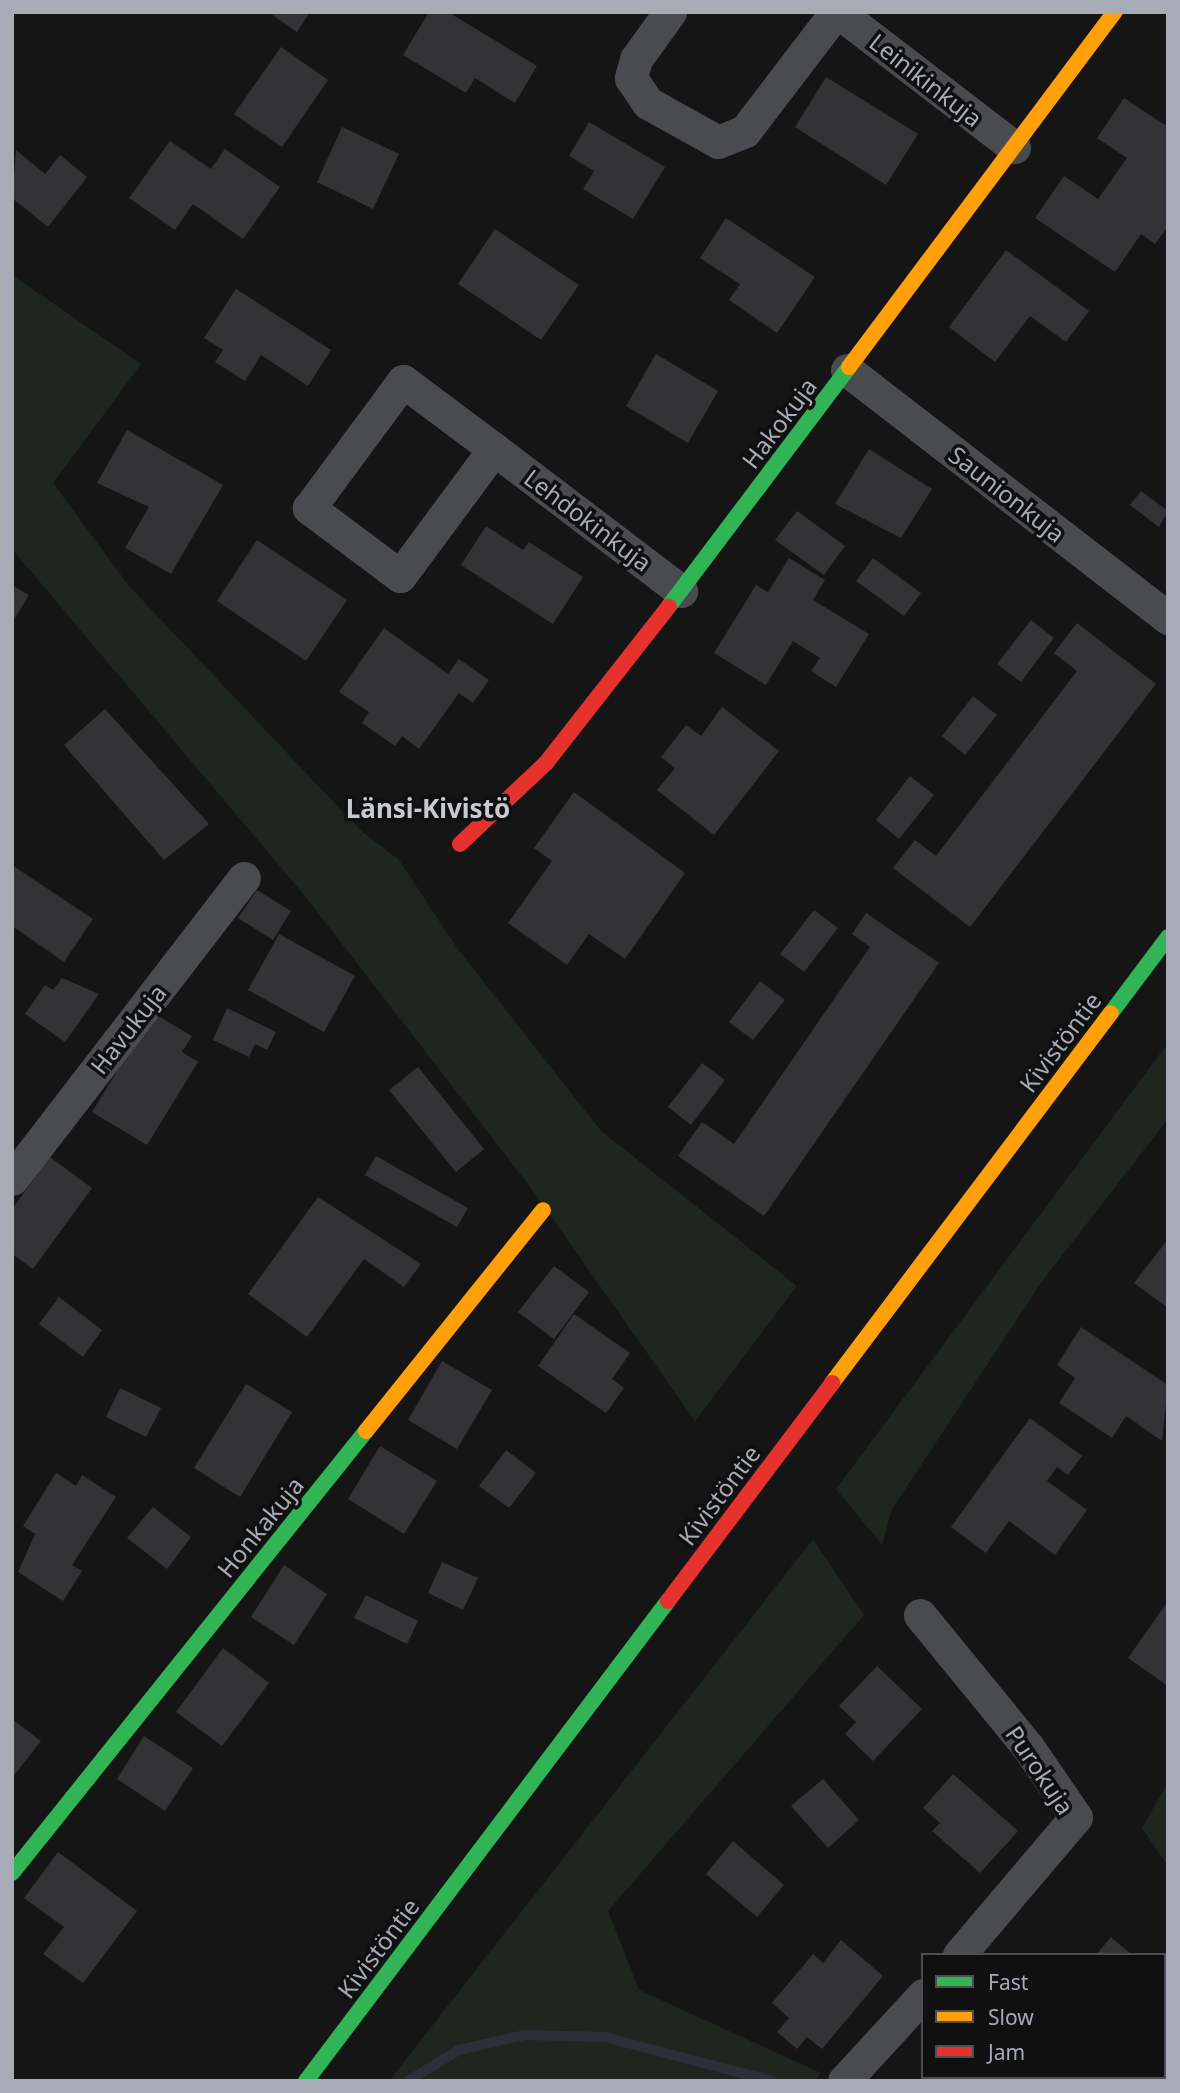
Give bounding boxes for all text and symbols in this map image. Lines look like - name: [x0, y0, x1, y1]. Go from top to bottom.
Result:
- street label: Leinikinkuja: [864, 27, 988, 133]
- street label: Hakokuja: [736, 372, 822, 474]
- street label: Saunionkuja: [943, 440, 1071, 548]
- street label: Lehdokinkuja: [519, 463, 657, 577]
- district label: Länsi-Kivistö: [346, 793, 510, 825]
- street label: Havukuja: [84, 979, 172, 1079]
- street label: Kivistöntie: [1013, 986, 1107, 1098]
- street label: Kivistöntie: [672, 1439, 766, 1551]
- street label: Honkakuja: [211, 1471, 309, 1583]
- street label: Purokuja: [1000, 1720, 1080, 1820]
- street label: Kivistöntie: [331, 1892, 425, 2004]
- legend: [921, 1953, 1166, 2079]
- text: Fast: [988, 1968, 1028, 1996]
- text: Slow: [988, 2003, 1034, 2031]
- text: Jam: [988, 2038, 1025, 2066]

